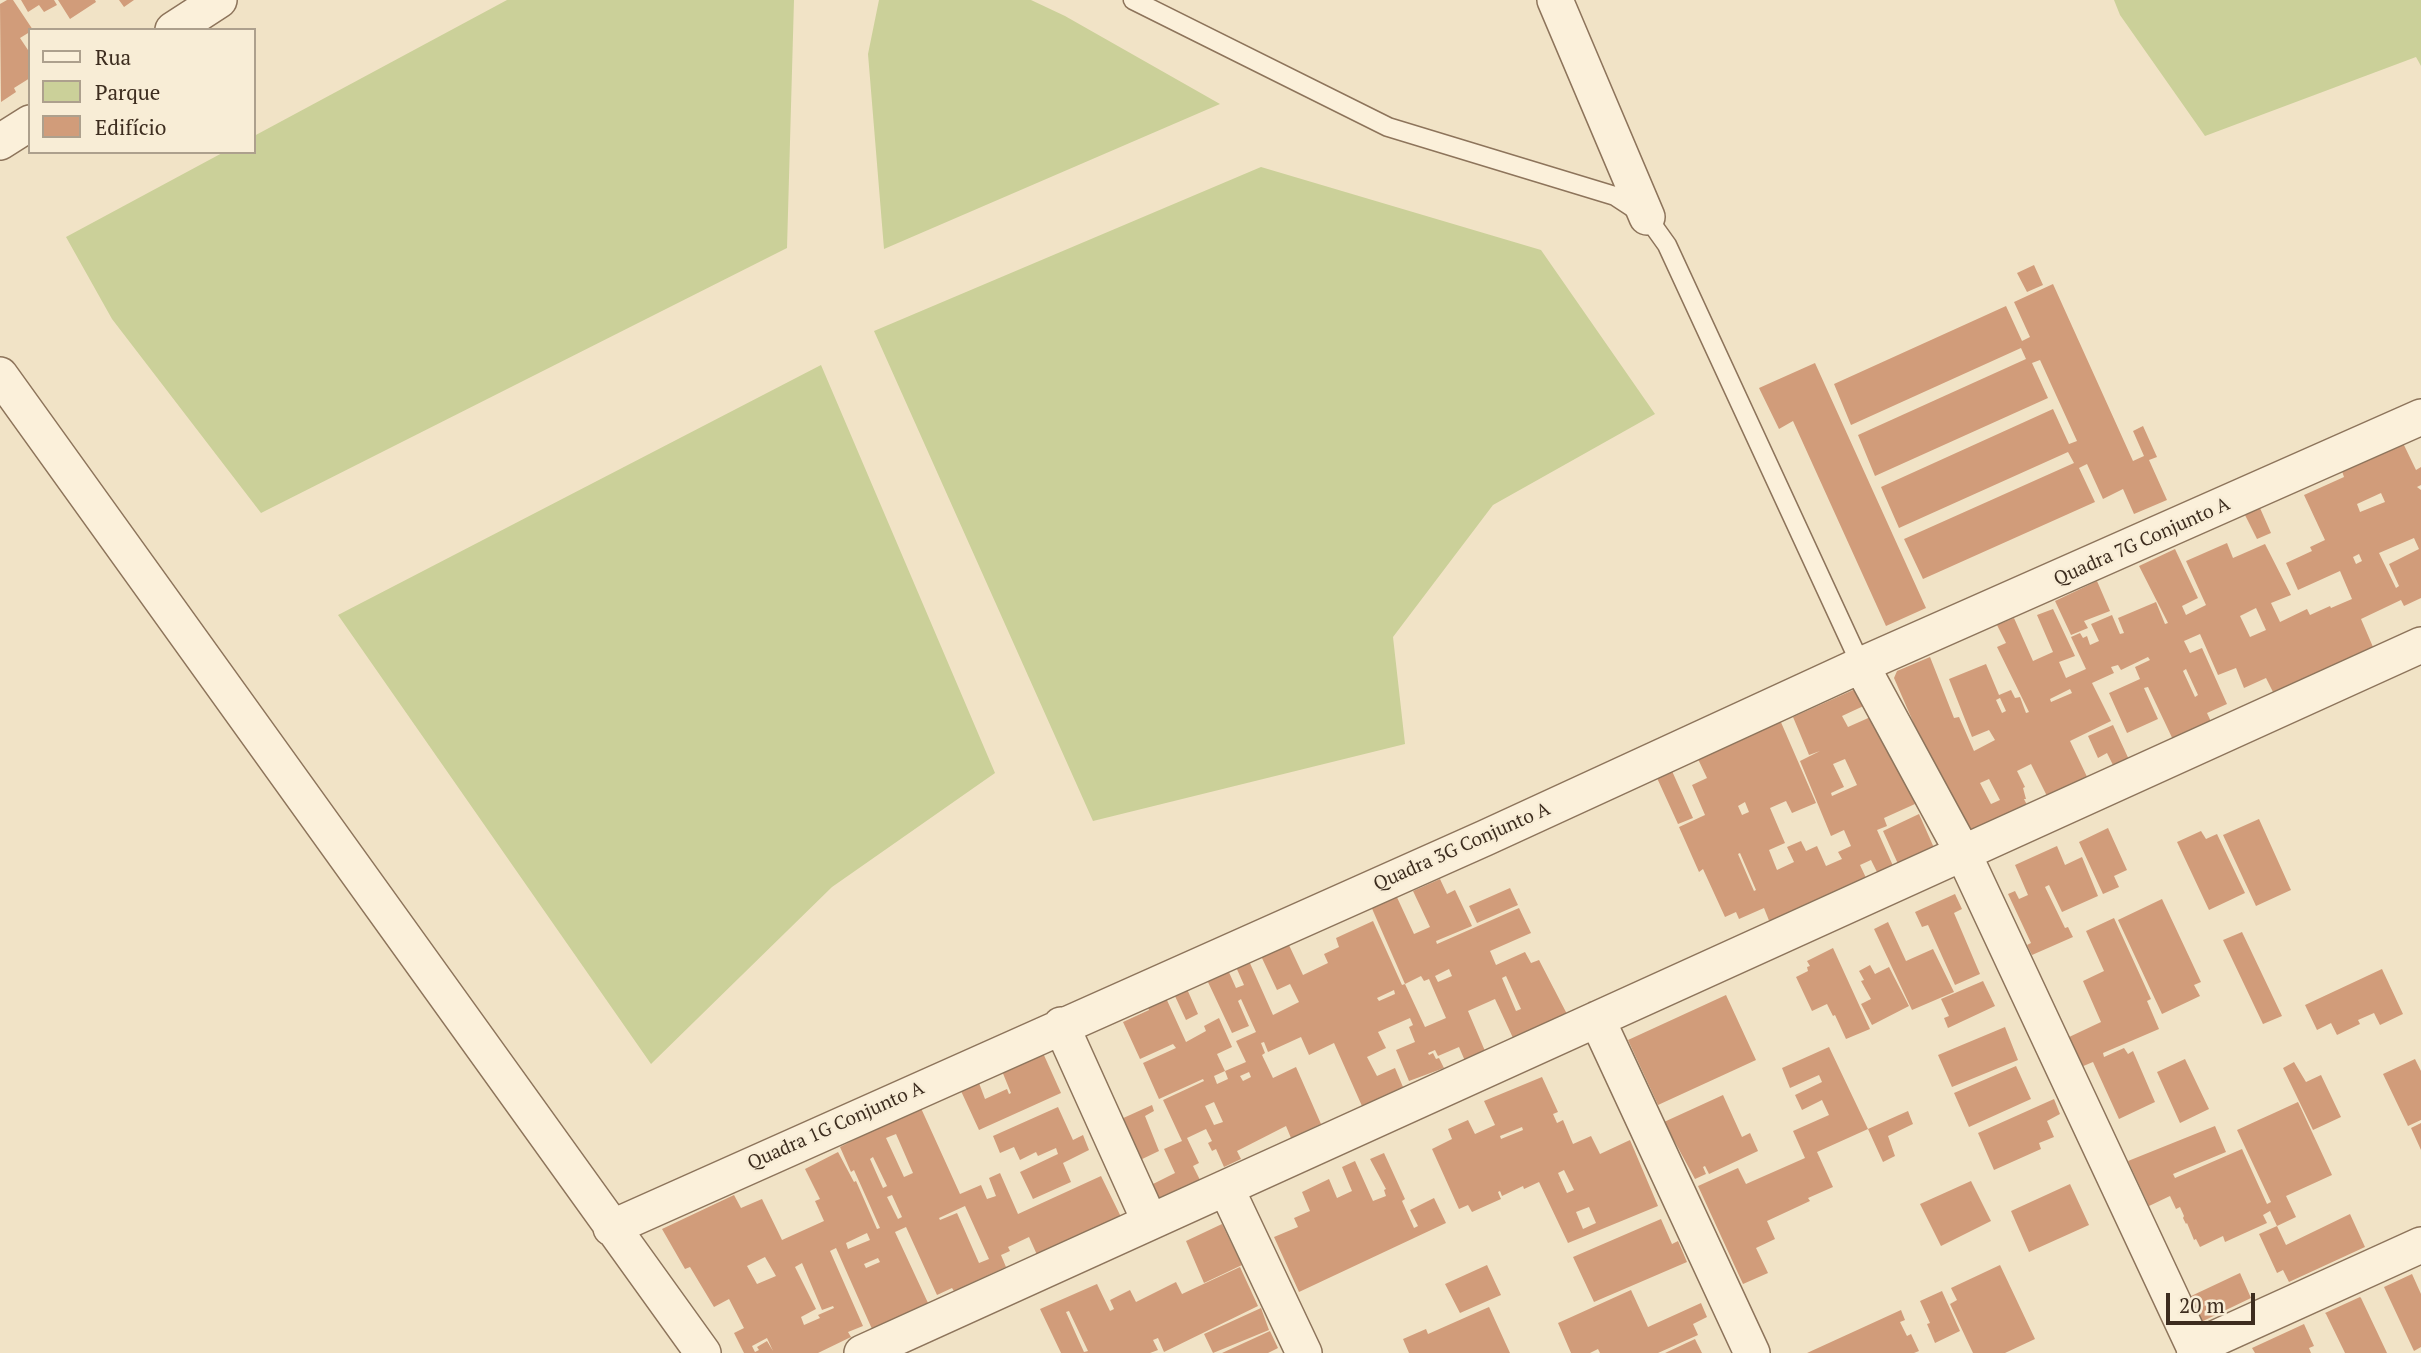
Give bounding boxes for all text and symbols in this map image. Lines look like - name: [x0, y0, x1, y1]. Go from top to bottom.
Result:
- legend: [28, 28, 256, 154]
- text: Rua: [95, 43, 131, 71]
- text: Parque: [95, 78, 160, 106]
- text: Edifício: [95, 113, 166, 141]
- street label: Quadra 7G Conjunto A: [2050, 493, 2234, 591]
- street label: Quadra 3G Conjunto A: [1370, 798, 1554, 896]
- street label: Quadra 1G Conjunto A: [744, 1077, 928, 1175]
- scale bar: [2169, 1280, 2258, 1324]
- text: 20 m: [2179, 1291, 2225, 1319]

